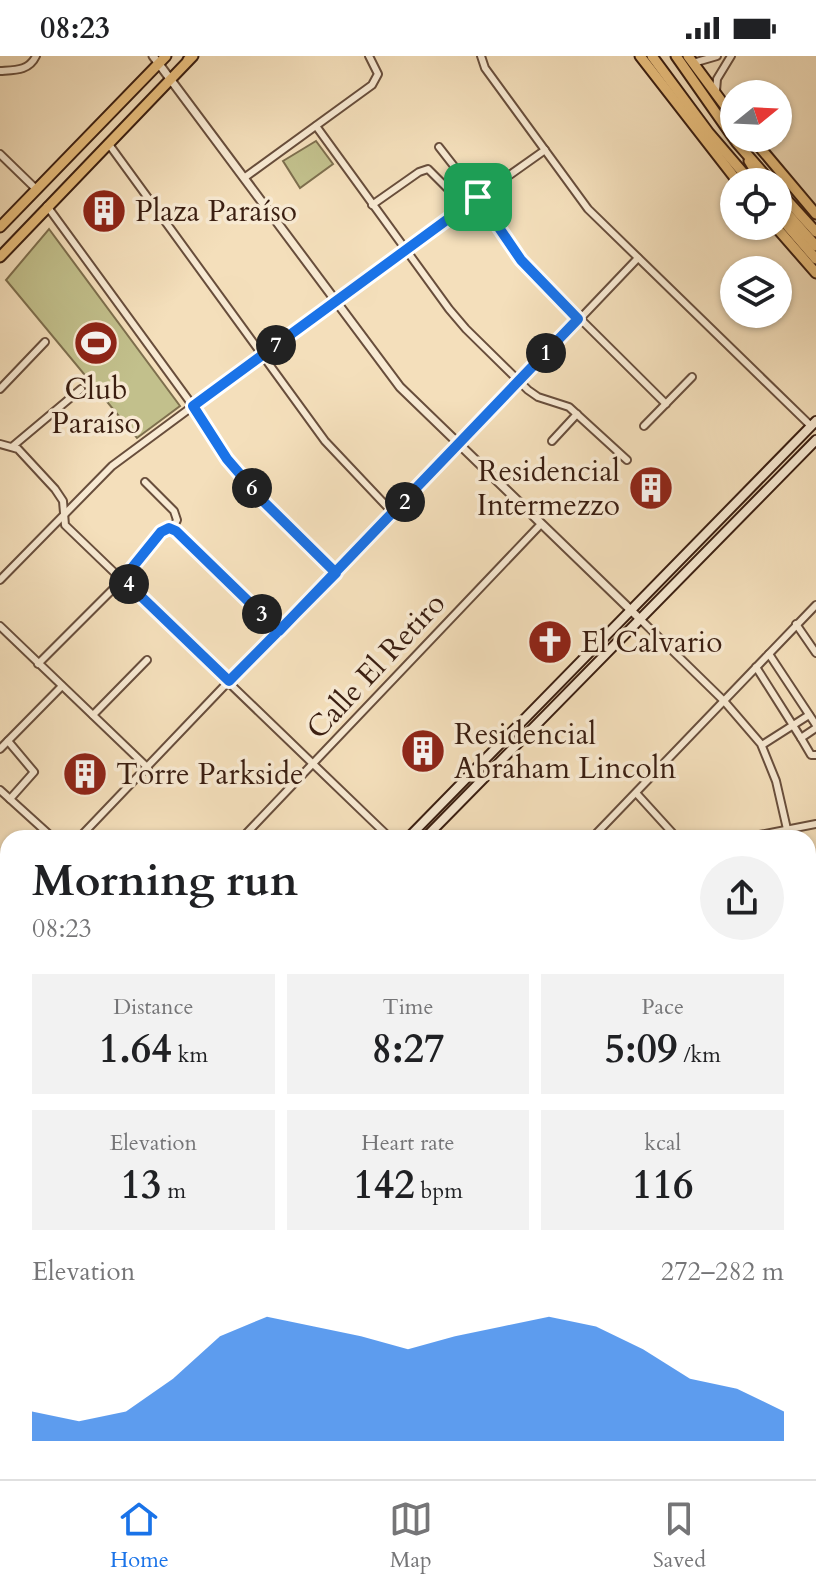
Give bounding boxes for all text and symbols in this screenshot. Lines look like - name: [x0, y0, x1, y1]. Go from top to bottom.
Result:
- text: 08:23: [40, 8, 110, 49]
- north arrow: [720, 80, 792, 152]
- map controls: [720, 80, 792, 328]
- pin: [444, 163, 512, 231]
- button: locate: [720, 168, 792, 240]
- icon: arrive: [456, 175, 500, 219]
- building icon: Plaza Paraíso: [80, 187, 128, 235]
- place label: Plaza Paraíso: [135, 191, 297, 232]
- button: layers: [720, 256, 792, 328]
- sports icon: Club Paraíso: [72, 319, 120, 367]
- pin: 7: [256, 325, 296, 365]
- text: 7: [270, 330, 282, 360]
- pin: 1: [526, 333, 566, 373]
- text: 1: [540, 338, 552, 368]
- place label: Club Paraíso: [51, 369, 141, 444]
- place label: Residencial Intermezzo: [477, 451, 620, 526]
- building icon: Residencial Intermezzo: [627, 464, 675, 512]
- pin: 6: [232, 468, 272, 508]
- text: 6: [246, 473, 258, 503]
- pin: 2: [385, 482, 425, 522]
- text: 2: [399, 487, 411, 517]
- pin: 4: [109, 564, 149, 604]
- text: 4: [123, 569, 135, 599]
- street label: Calle El Retiro: [297, 584, 455, 748]
- pin: 3: [242, 594, 282, 634]
- text: 3: [256, 599, 268, 629]
- church icon: El Calvario: [526, 618, 574, 666]
- place label: El Calvario: [581, 622, 722, 663]
- place label: Residencial Abraham Lincoln: [454, 714, 676, 789]
- building icon: Residencial Abraham Lincoln: [399, 727, 447, 775]
- building icon: Torre Parkside: [61, 750, 109, 798]
- place label: Torre Parkside: [116, 754, 304, 795]
- text: Morning run: [32, 851, 298, 911]
- button: share: [700, 856, 784, 940]
- text: 08:23: [32, 911, 92, 946]
- text: Distance: [113, 992, 194, 1022]
- text: Time: [383, 992, 433, 1022]
- text: Pace: [641, 992, 684, 1022]
- text: 1.64: [99, 1022, 172, 1077]
- text: 8:27: [371, 1022, 445, 1077]
- text: 5:09: [604, 1022, 677, 1077]
- text: km: [172, 1040, 208, 1070]
- text: /km: [677, 1040, 721, 1070]
- text: Elevation: [110, 1128, 197, 1158]
- text: Heart rate: [361, 1128, 455, 1158]
- text: kcal: [644, 1128, 681, 1158]
- text: 13: [121, 1158, 162, 1213]
- text: 142: [353, 1158, 415, 1213]
- text: 116: [632, 1158, 693, 1213]
- text: m: [162, 1176, 186, 1206]
- text: bpm: [415, 1176, 463, 1206]
- text: Elevation: [32, 1254, 135, 1289]
- text: 272–282 m: [661, 1254, 784, 1289]
- tab: Home: [110, 1497, 169, 1575]
- tab: Map: [389, 1497, 433, 1575]
- tab: Saved: [653, 1497, 706, 1575]

